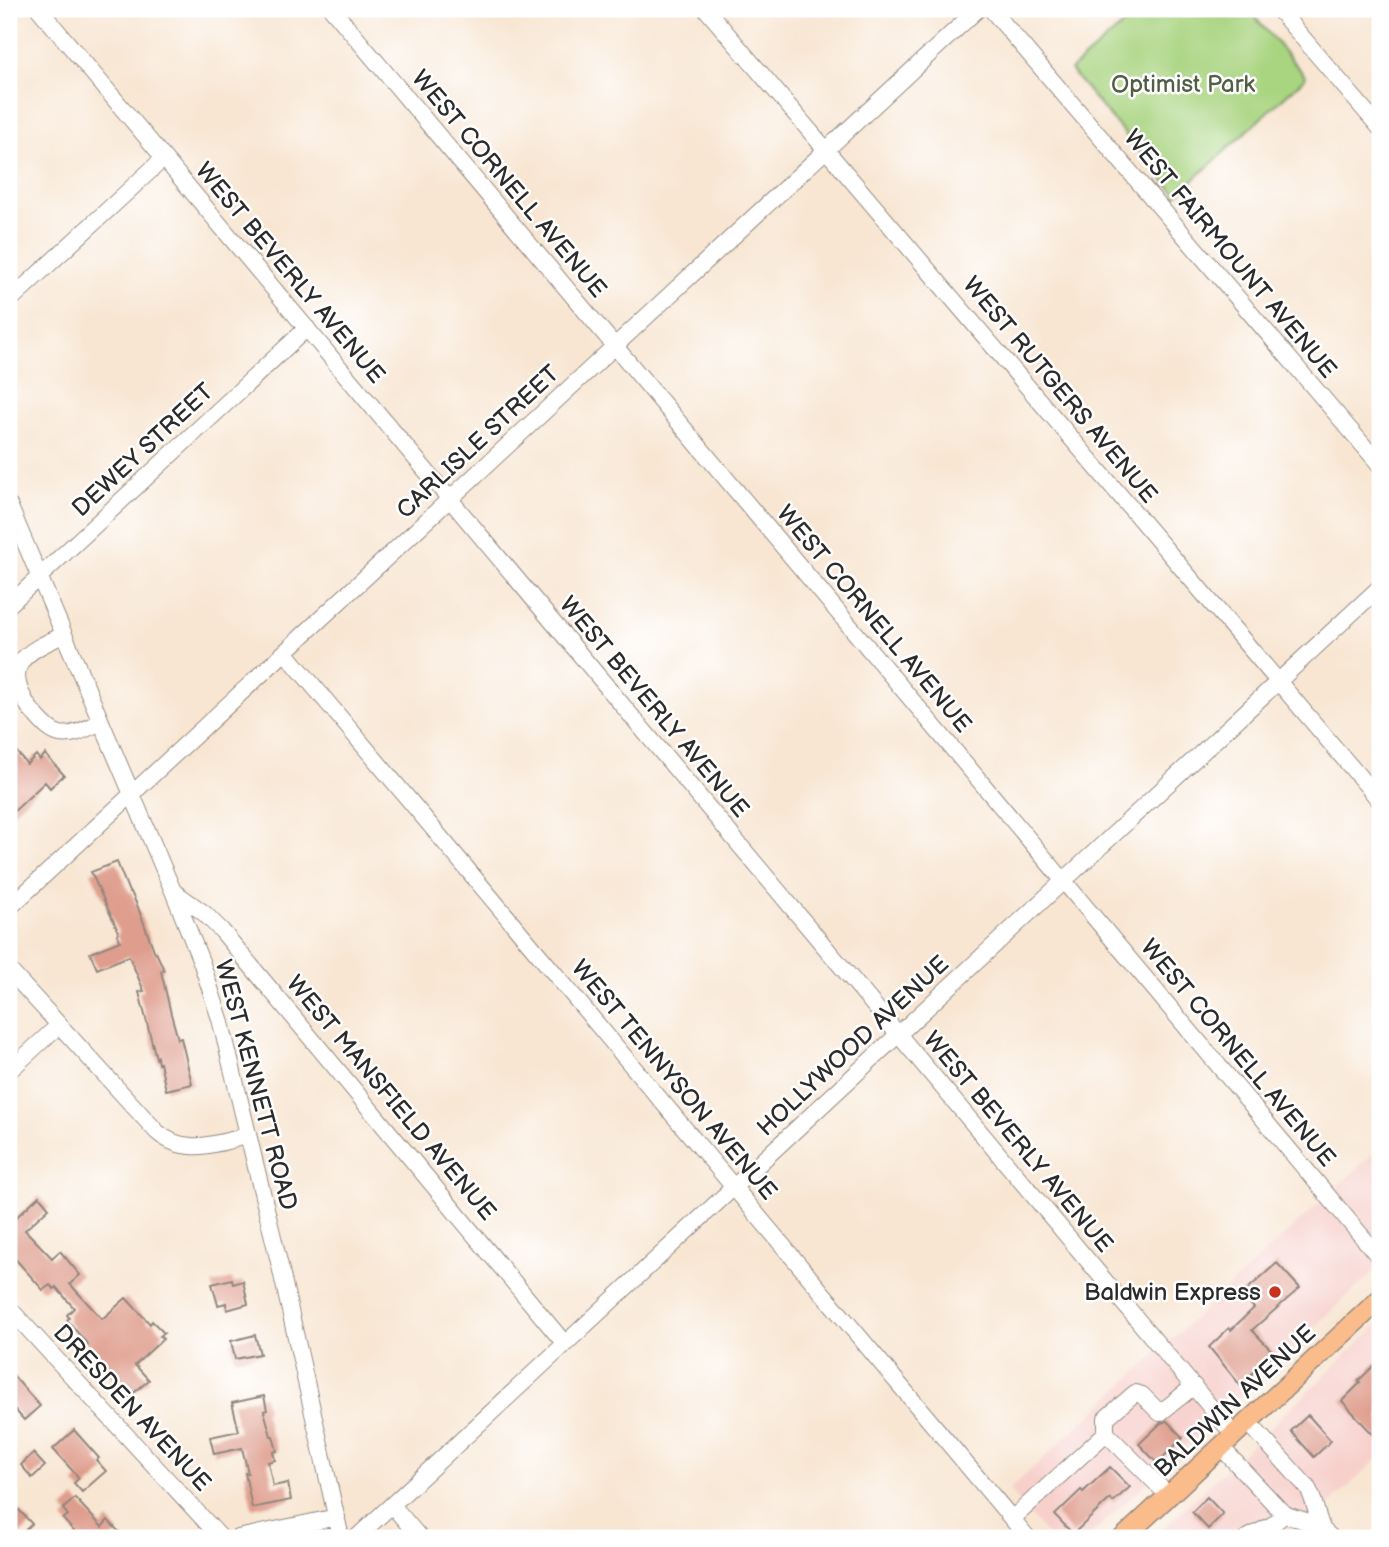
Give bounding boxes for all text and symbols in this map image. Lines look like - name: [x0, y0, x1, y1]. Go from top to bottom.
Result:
- street label: WEST CORNELL AVENUE: [405, 64, 613, 304]
- park label: Optimist Park: [1111, 70, 1255, 99]
- street label: WEST FAIRMOUNT AVENUE: [1118, 124, 1342, 384]
- street label: WEST BEVERLY AVENUE: [189, 157, 391, 389]
- street label: WEST RUTGERS AVENUE: [957, 271, 1163, 509]
- street label: CARLISLE STREET: [391, 359, 566, 525]
- street label: DEWEY STREET: [66, 377, 220, 523]
- street label: WEST CORNELL AVENUE: [770, 499, 978, 739]
- street label: WEST BEVERLY AVENUE: [553, 591, 755, 823]
- street label: WEST CORNELL AVENUE: [1134, 933, 1342, 1173]
- street label: HOLLYWOOD AVENUE: [751, 950, 955, 1142]
- street label: WEST TENNYSON AVENUE: [565, 954, 783, 1206]
- street label: WEST KENNETT ROAD: [209, 957, 303, 1213]
- street label: WEST MANSFIELD AVENUE: [280, 970, 502, 1226]
- street label: WEST BEVERLY AVENUE: [917, 1026, 1119, 1258]
- place label: Baldwin Express: [1084, 1278, 1261, 1307]
- marker: Baldwin Express: [1267, 1284, 1283, 1300]
- street label: DRESDEN AVENUE: [47, 1319, 217, 1497]
- street label: BALDWIN AVENUE: [1148, 1319, 1322, 1483]

